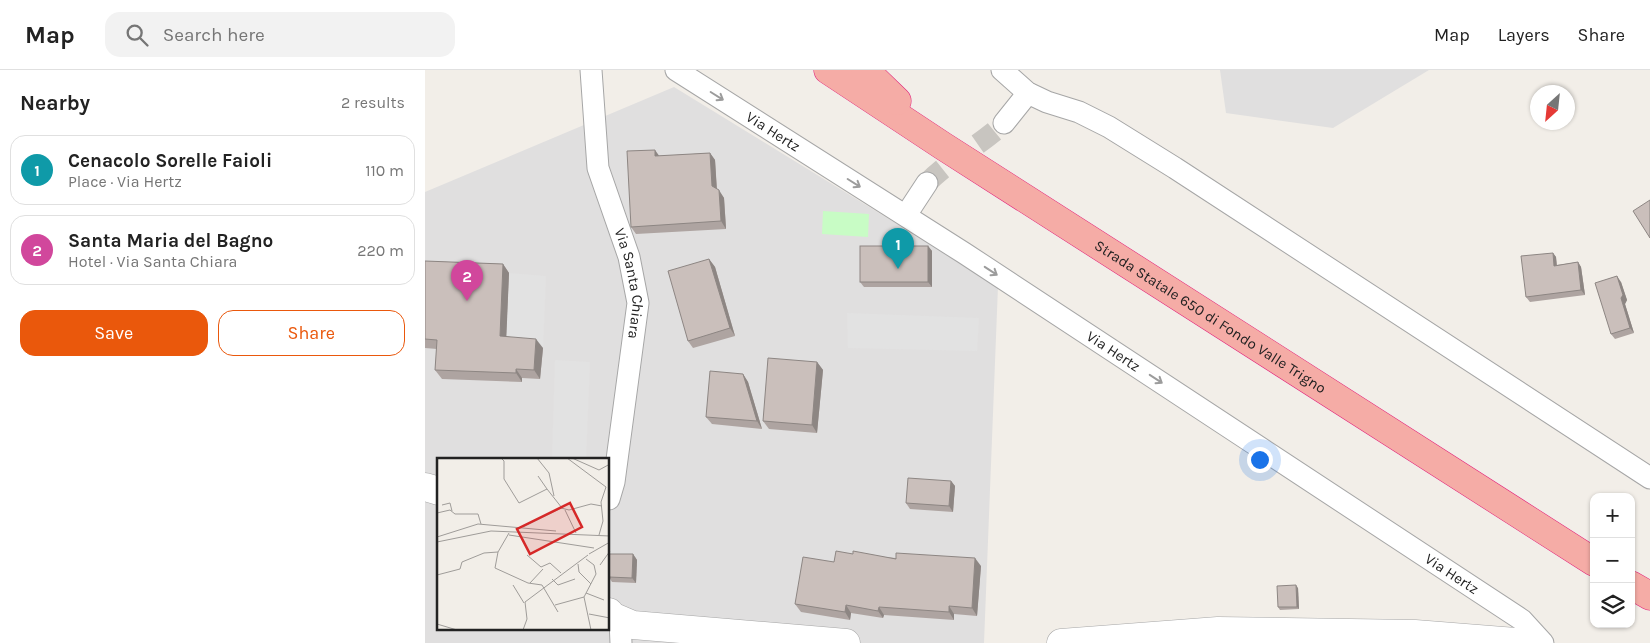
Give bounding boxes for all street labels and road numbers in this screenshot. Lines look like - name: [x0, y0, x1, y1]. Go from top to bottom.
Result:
- street label: Via Hertz: [743, 108, 804, 156]
- street label: Via Santa Chiara: [611, 226, 647, 340]
- street label: Strada Statale 650 di Fondo Valle Trigno: [1091, 236, 1329, 397]
- street label: Via Hertz: [1083, 327, 1144, 375]
- street label: Via Hertz: [1421, 550, 1482, 598]

